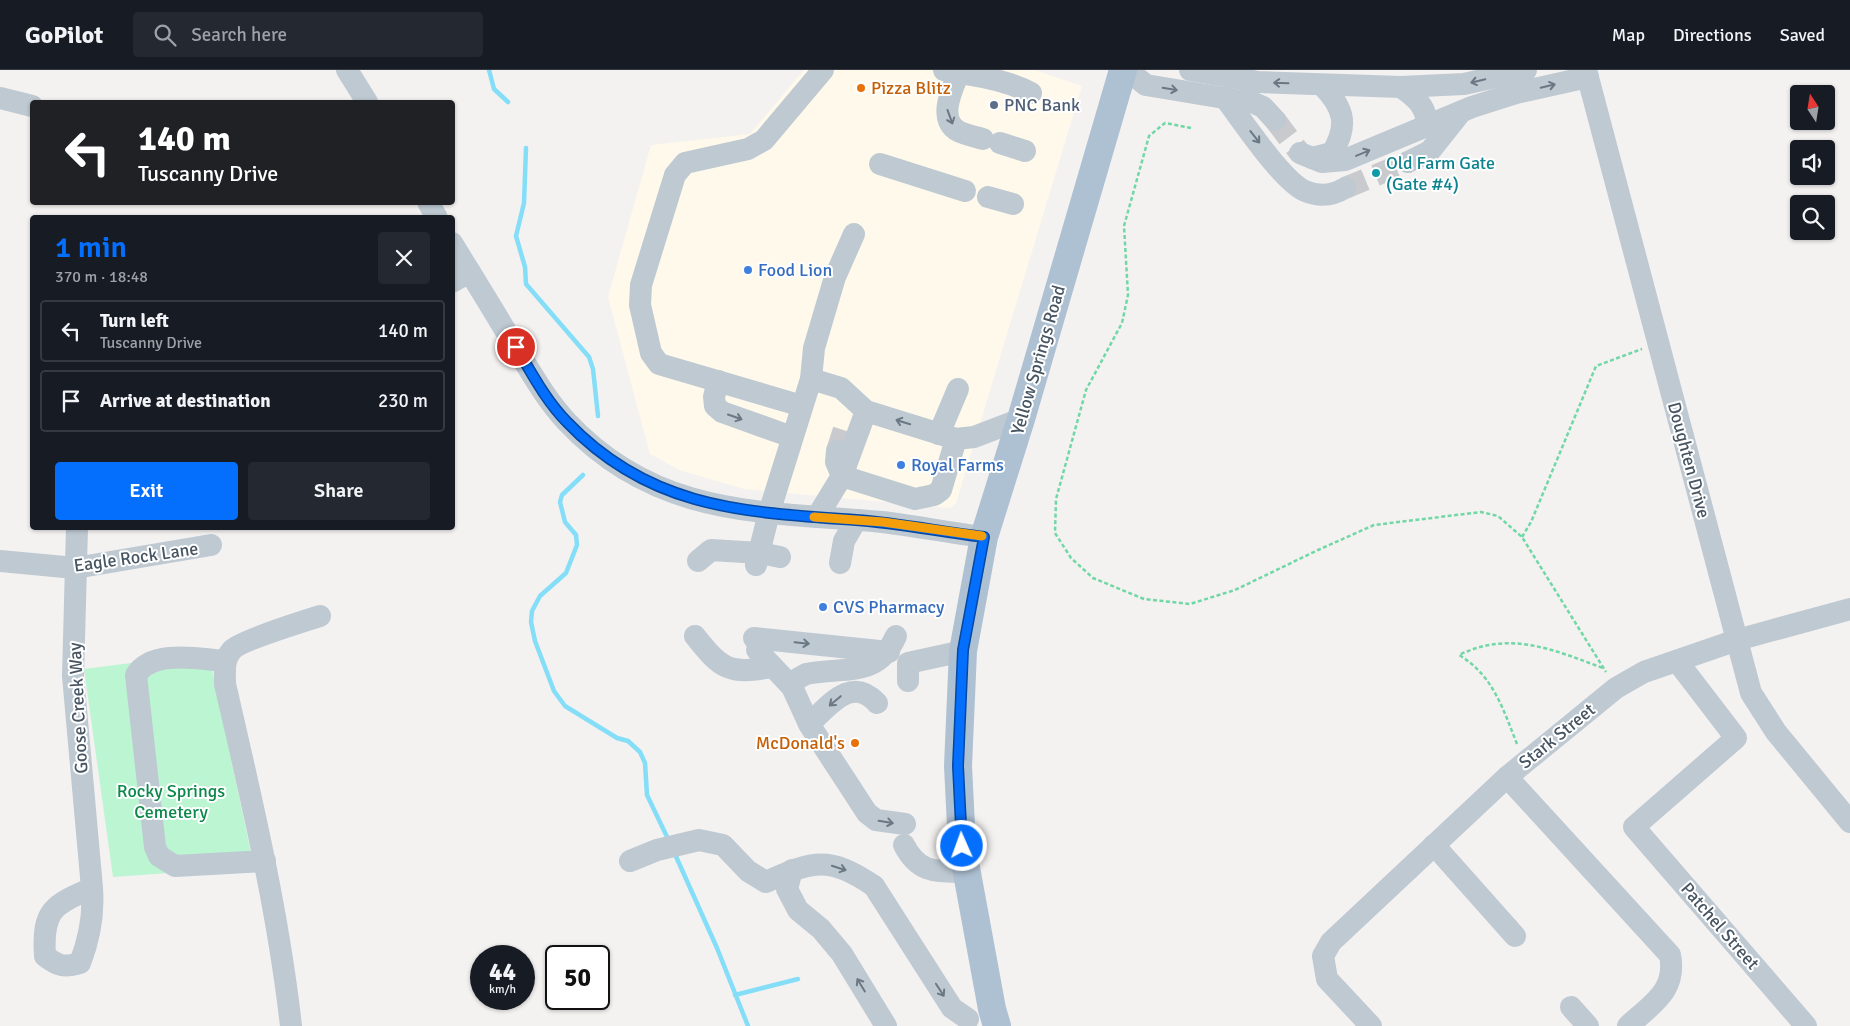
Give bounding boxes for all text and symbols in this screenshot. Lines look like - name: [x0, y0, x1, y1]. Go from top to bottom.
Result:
- search box: [133, 12, 483, 57]
- text: GoPilot: [25, 20, 103, 50]
- icon: search: [151, 21, 179, 49]
- text: Search here: [191, 23, 287, 47]
- text: Map: [1612, 24, 1645, 46]
- text: Directions: [1673, 24, 1752, 46]
- text: Saved: [1780, 24, 1825, 46]
- place label: Pizza Blitz: [871, 77, 951, 99]
- one-way arrow: [1471, 77, 1487, 86]
- one-way arrow: [1273, 79, 1289, 88]
- one-way arrow: [1540, 81, 1556, 90]
- marker: Pizza Blitz: [855, 82, 867, 94]
- one-way arrow: [1162, 85, 1178, 95]
- north arrow: [1790, 85, 1835, 130]
- map controls: [1790, 85, 1835, 240]
- place label: PNC Bank: [1004, 94, 1080, 116]
- marker: PNC Bank: [988, 99, 1000, 111]
- one-way arrow: [946, 109, 955, 124]
- text: 140 m: [138, 117, 231, 160]
- icon: left: [55, 120, 120, 185]
- one-way arrow: [1249, 130, 1260, 143]
- button: sound: [1790, 140, 1835, 185]
- one-way arrow: [1355, 147, 1370, 157]
- place label: Old Farm Gate (Gate #4): [1386, 152, 1495, 195]
- text: Tuscanny Drive: [138, 160, 278, 187]
- marker: Old Farm Gate (Gate #4): [1370, 167, 1382, 179]
- button: search: [1790, 195, 1835, 240]
- text: 1 min: [55, 229, 127, 266]
- button: close: [378, 232, 430, 284]
- place label: Food Lion: [758, 259, 832, 281]
- marker: Food Lion: [742, 264, 754, 276]
- text: 370 m · 18:48: [55, 267, 148, 287]
- street label: Yellow Springs Road: [1006, 283, 1070, 437]
- text: Turn left: [100, 309, 169, 333]
- icon: left: [57, 317, 85, 345]
- text: 140 m: [378, 319, 428, 343]
- pin: [495, 326, 537, 368]
- text: Tuscanny Drive: [100, 333, 202, 353]
- icon: arrive: [502, 333, 530, 361]
- icon: arrive: [57, 387, 85, 415]
- text: Arrive at destination: [100, 389, 271, 413]
- text: 230 m: [378, 389, 428, 413]
- street label: Doughten Drive: [1663, 400, 1715, 520]
- one-way arrow: [727, 413, 742, 422]
- one-way arrow: [895, 417, 911, 427]
- place label: Royal Farms: [911, 454, 1004, 476]
- marker: Royal Farms: [895, 459, 907, 471]
- button: Exit: [55, 462, 238, 520]
- button: Share: [248, 462, 430, 520]
- street label: Eagle Rock Lane: [72, 537, 200, 577]
- place label: CVS Pharmacy: [833, 596, 945, 618]
- marker: CVS Pharmacy: [817, 601, 829, 613]
- one-way arrow: [794, 638, 810, 648]
- street label: Goose Creek Way: [64, 641, 92, 774]
- one-way arrow: [829, 695, 842, 706]
- street label: Stark Street: [1514, 699, 1600, 773]
- place label: McDonald's: [756, 732, 845, 754]
- marker: McDonald's: [849, 737, 861, 749]
- park label: Rocky Springs Cemetery: [117, 780, 225, 823]
- one-way arrow: [877, 817, 893, 827]
- position arrow: [935, 819, 987, 871]
- one-way arrow: [831, 864, 847, 873]
- street label: Patchel Street: [1676, 878, 1764, 974]
- speed limit sign: 50: [545, 945, 610, 1010]
- text: 44: [489, 956, 516, 987]
- one-way arrow: [855, 978, 865, 992]
- text: km/h: [489, 982, 516, 997]
- one-way arrow: [934, 983, 945, 997]

